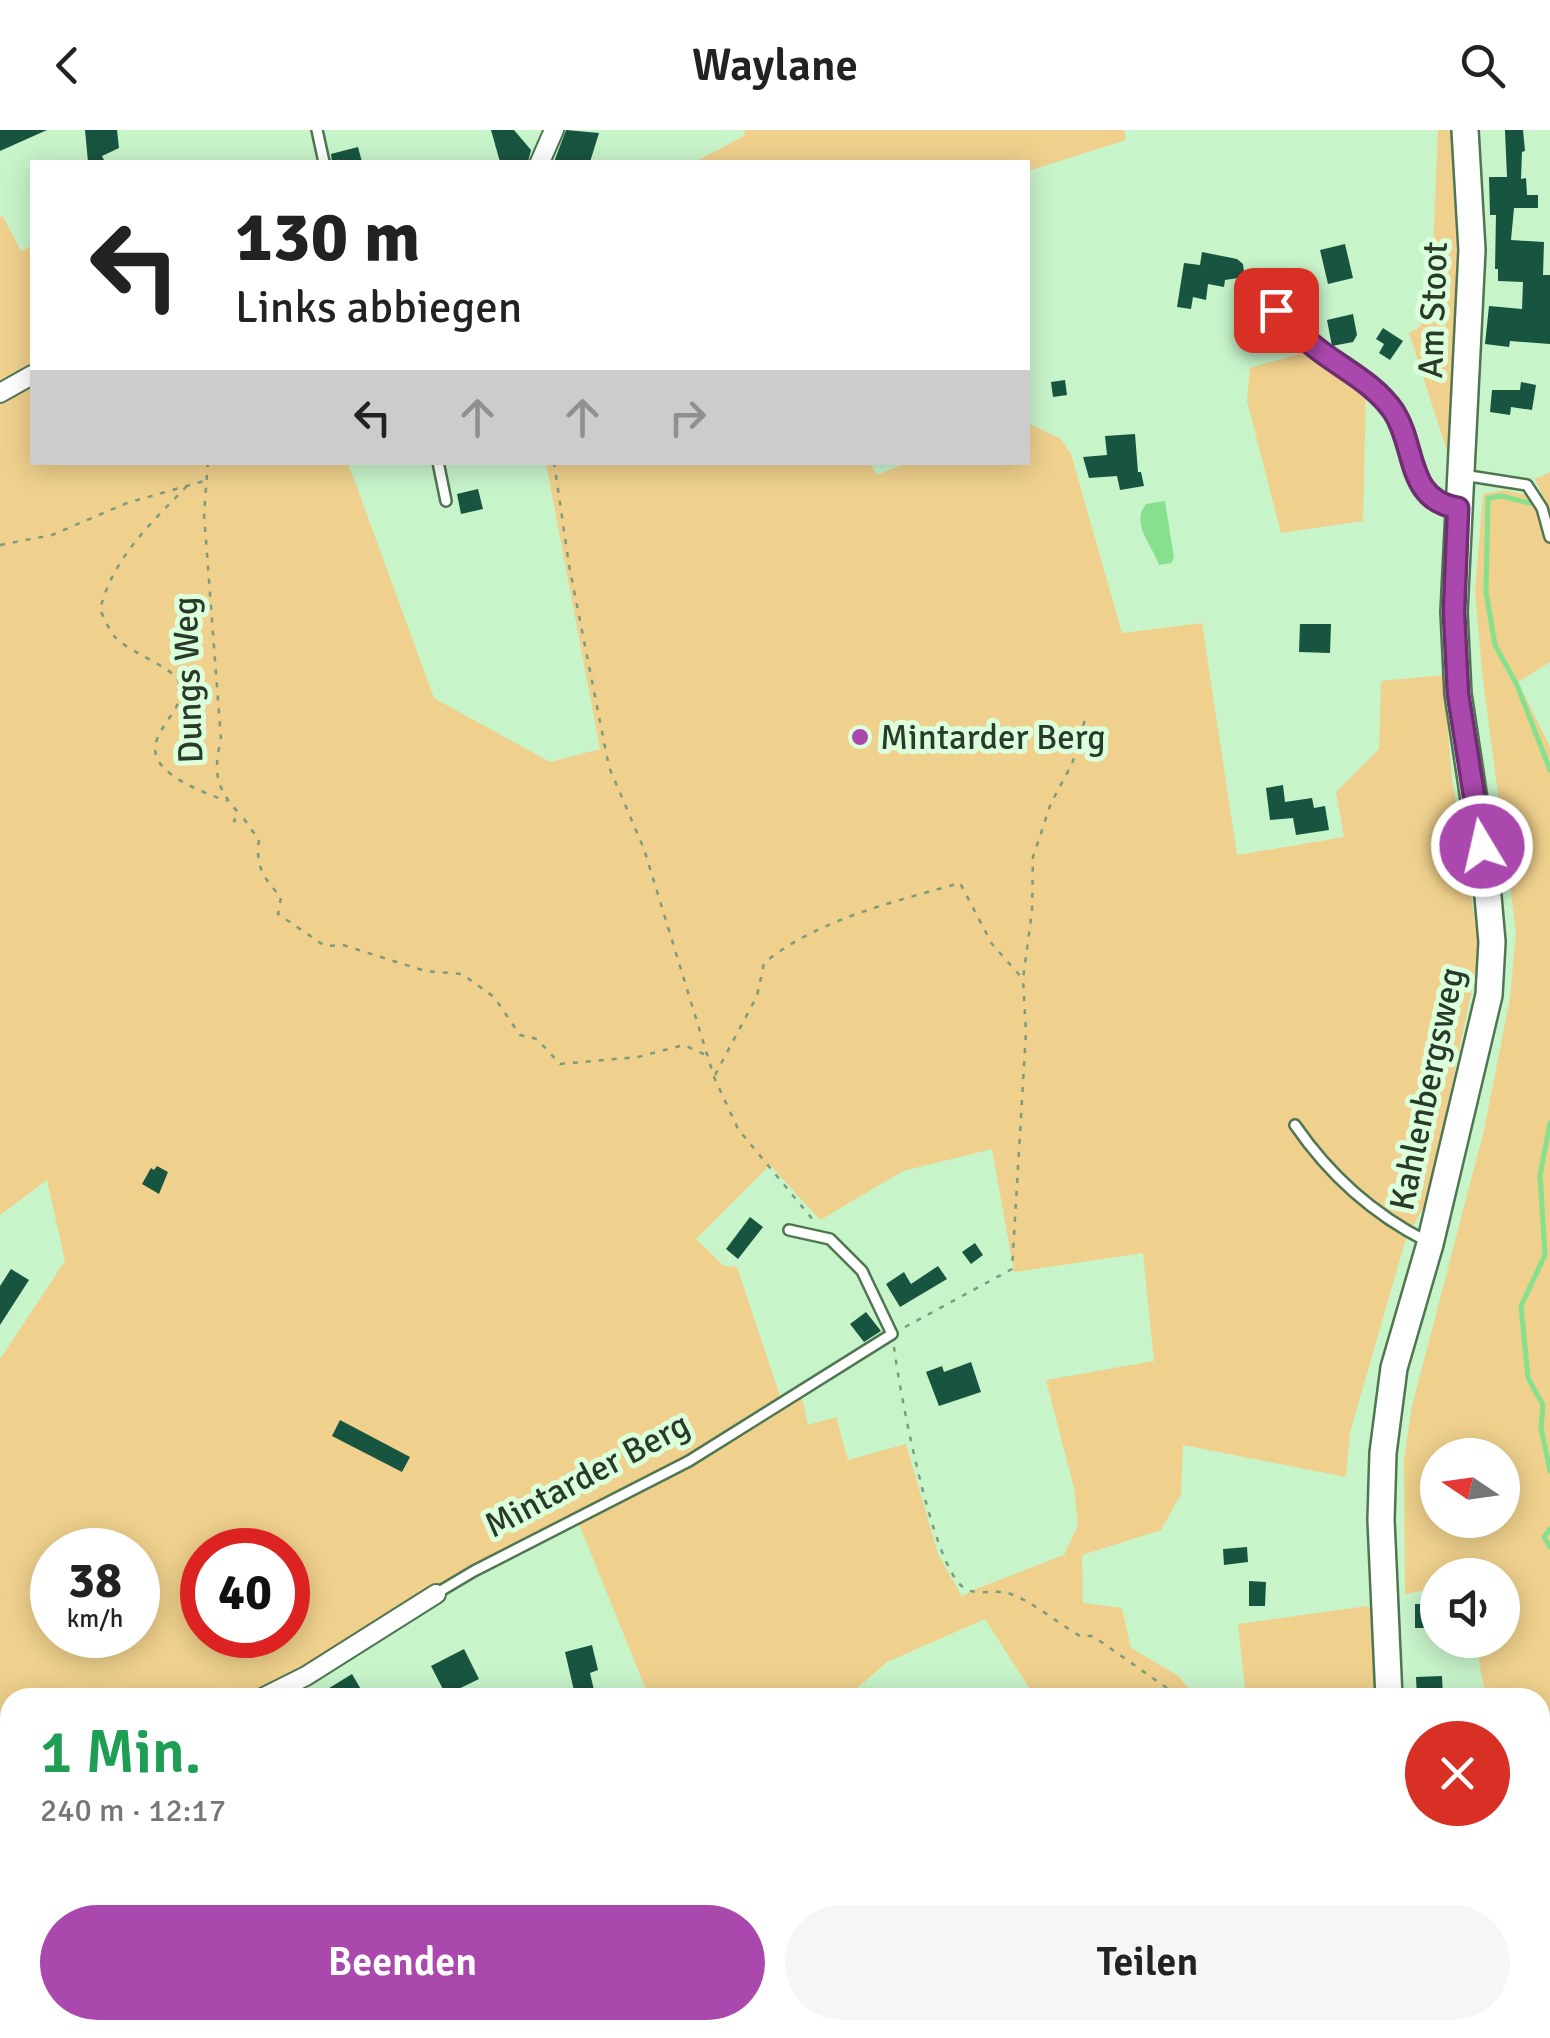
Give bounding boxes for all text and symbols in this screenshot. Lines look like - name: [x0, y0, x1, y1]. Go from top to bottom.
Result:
- icon: back: [40, 38, 95, 93]
- text: Waylane: [692, 38, 858, 93]
- icon: search: [1455, 38, 1510, 93]
- text: 130 m: [235, 194, 420, 280]
- icon: left: [70, 200, 200, 330]
- street label: Am Stoot: [1409, 241, 1457, 379]
- pin: [1234, 268, 1319, 353]
- text: Links abbiegen: [235, 280, 522, 335]
- icon: arrive: [1249, 283, 1304, 338]
- icon: left: [345, 390, 400, 445]
- icon: ahead: [450, 390, 505, 445]
- icon: ahead: [555, 390, 610, 445]
- icon: right: [660, 390, 715, 445]
- street label: Dungs Weg: [164, 596, 212, 764]
- place label: Mintarder Berg: [880, 716, 1106, 759]
- marker: Mintarder Berg: [849, 726, 871, 748]
- position arrow: [1430, 794, 1534, 898]
- street label: Kahlenbergsweg: [1380, 964, 1474, 1214]
- street label: Mintarder Berg: [477, 1403, 697, 1547]
- north arrow: [1420, 1438, 1520, 1538]
- map controls: [1420, 1438, 1520, 1658]
- speed limit sign: 40: [180, 1528, 310, 1658]
- text: 38: [68, 1550, 122, 1612]
- button: sound: [1420, 1558, 1520, 1658]
- text: km/h: [67, 1603, 123, 1634]
- text: 1 Min.: [40, 1716, 201, 1790]
- button: close: [1405, 1721, 1510, 1826]
- text: 240 m · 12:17: [40, 1791, 226, 1830]
- button: Beenden: [40, 1905, 765, 2020]
- button: Teilen: [785, 1905, 1510, 2020]

